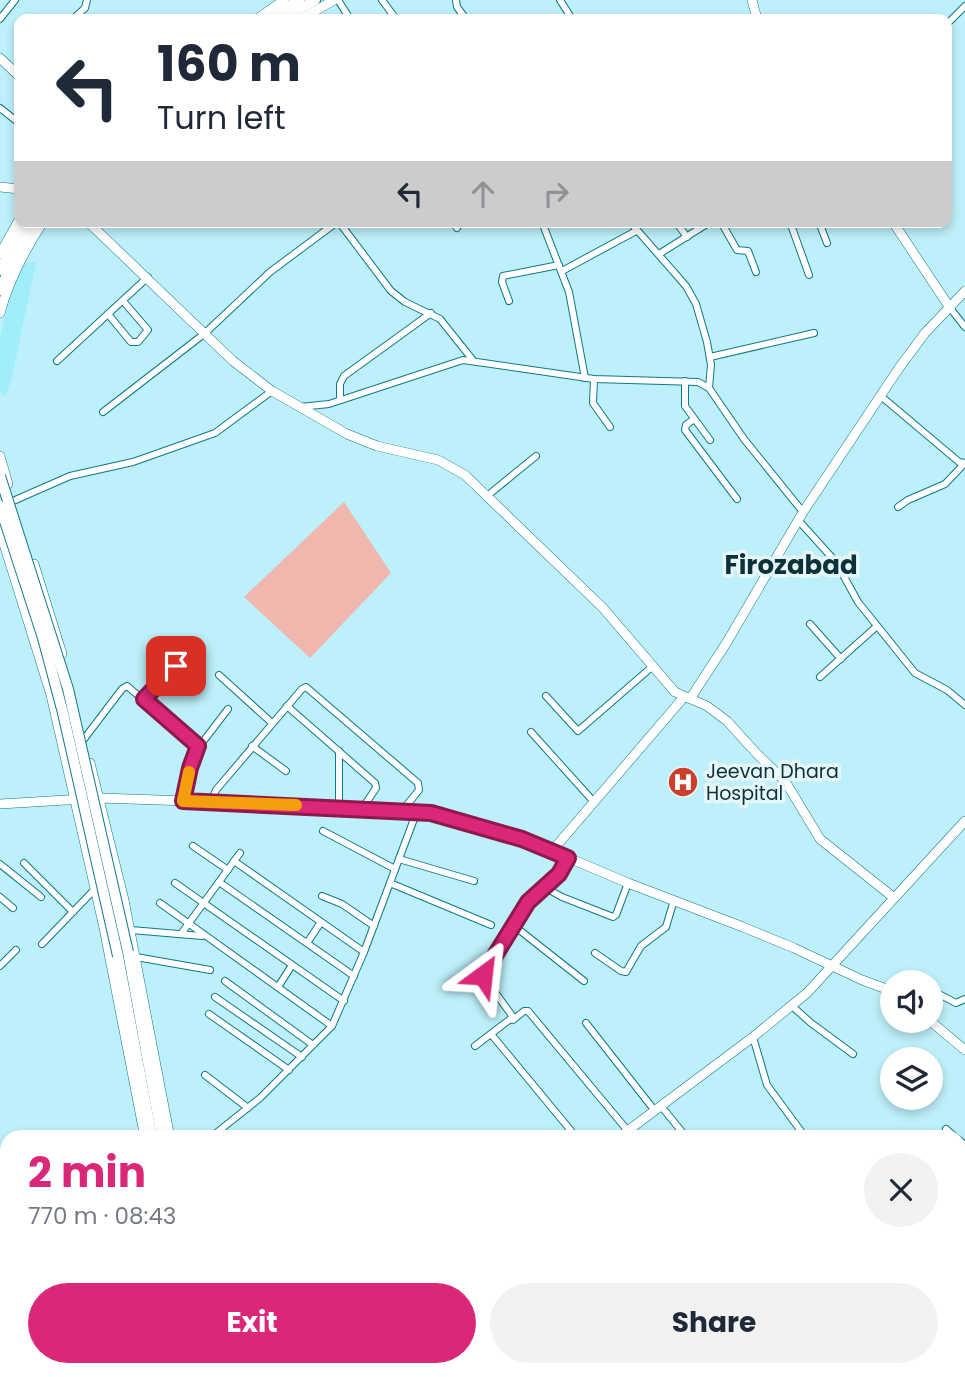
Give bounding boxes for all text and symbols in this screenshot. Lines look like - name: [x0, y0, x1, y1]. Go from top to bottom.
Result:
- text: 160 m: [157, 30, 301, 98]
- icon: left: [42, 42, 133, 133]
- text: Turn left: [157, 95, 286, 140]
- icon: left: [391, 175, 429, 213]
- icon: ahead: [464, 175, 502, 213]
- icon: right: [537, 175, 575, 213]
- district label: Firozabad: [724, 547, 858, 583]
- pin: [146, 636, 206, 696]
- icon: arrive: [157, 647, 195, 685]
- place label: Jeevan Dhara Hospital: [706, 758, 839, 807]
- hospital icon: Jeevan Dhara Hospital: [666, 765, 700, 799]
- position arrow: [446, 938, 520, 1012]
- map controls: [880, 970, 943, 1110]
- button: sound: [880, 970, 943, 1033]
- button: layers: [880, 1047, 943, 1110]
- text: 2 min: [28, 1143, 146, 1202]
- button: close: [864, 1153, 938, 1227]
- text: 770 m · 08:43: [28, 1200, 176, 1232]
- button: Exit: [28, 1283, 476, 1363]
- button: Share: [490, 1283, 938, 1363]

